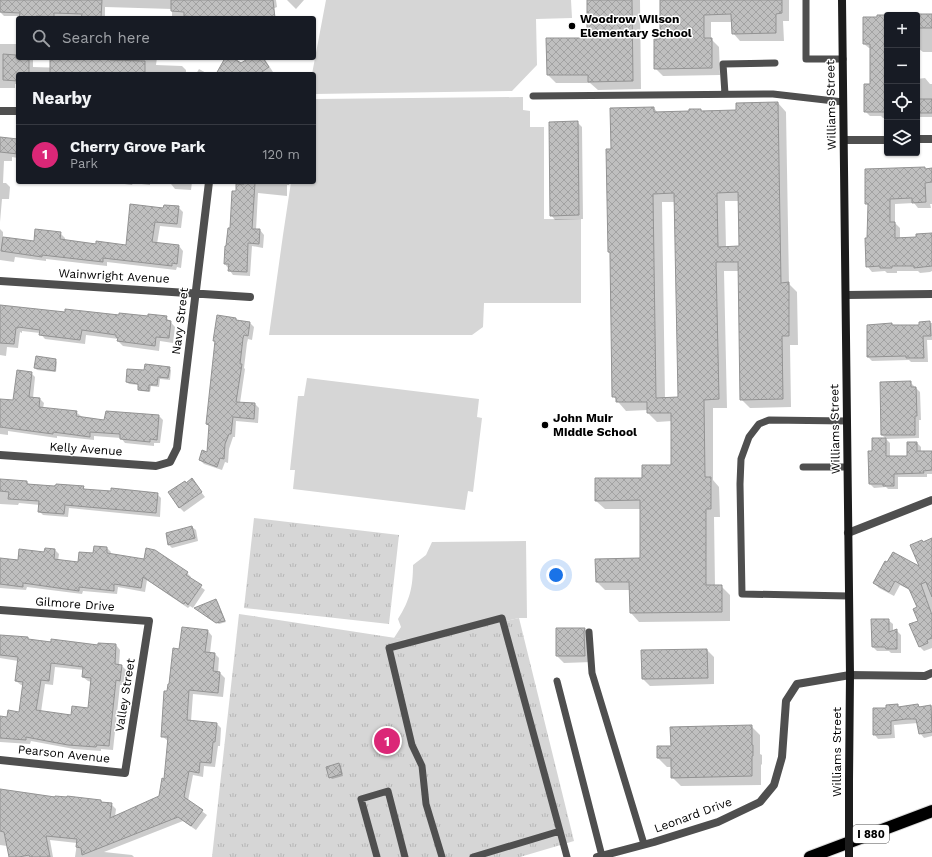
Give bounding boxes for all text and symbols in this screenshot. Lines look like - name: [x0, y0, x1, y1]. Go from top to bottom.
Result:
- place label: Woodrow Wilson Elementary School: [580, 12, 692, 40]
- map controls: [884, 12, 920, 156]
- button: +: [884, 12, 920, 48]
- search box: [16, 16, 316, 60]
- marker: Woodrow Wilson Elementary School: [567, 21, 577, 31]
- icon: search: [30, 27, 52, 49]
- text: Search here: [62, 29, 150, 47]
- button: −: [884, 48, 920, 84]
- street label: Williams Street: [823, 60, 839, 150]
- button: locate: [884, 84, 920, 120]
- text: Nearby: [32, 88, 91, 108]
- button: layers: [884, 120, 920, 156]
- text: Cherry Grove Park: [70, 138, 205, 156]
- text: 1: [42, 147, 48, 162]
- text: 120 m: [262, 147, 300, 162]
- text: Park: [70, 156, 98, 171]
- street label: Wainwright Avenue: [58, 266, 170, 286]
- street label: Navy Street: [169, 287, 191, 355]
- street label: Williams Street: [827, 384, 843, 474]
- place label: John Muir Middle School: [553, 411, 637, 439]
- marker: John Muir Middle School: [540, 420, 550, 430]
- street label: Kelly Avenue: [49, 439, 123, 459]
- your location: [546, 565, 566, 585]
- street label: Gilmore Drive: [35, 594, 115, 614]
- street label: Valley Street: [112, 657, 138, 733]
- street label: Williams Street: [830, 707, 844, 797]
- pin: 1: [374, 726, 400, 756]
- street label: Pearson Avenue: [17, 742, 111, 766]
- street label: Leonard Drive: [652, 794, 734, 836]
- road number: I 880: [853, 825, 889, 843]

